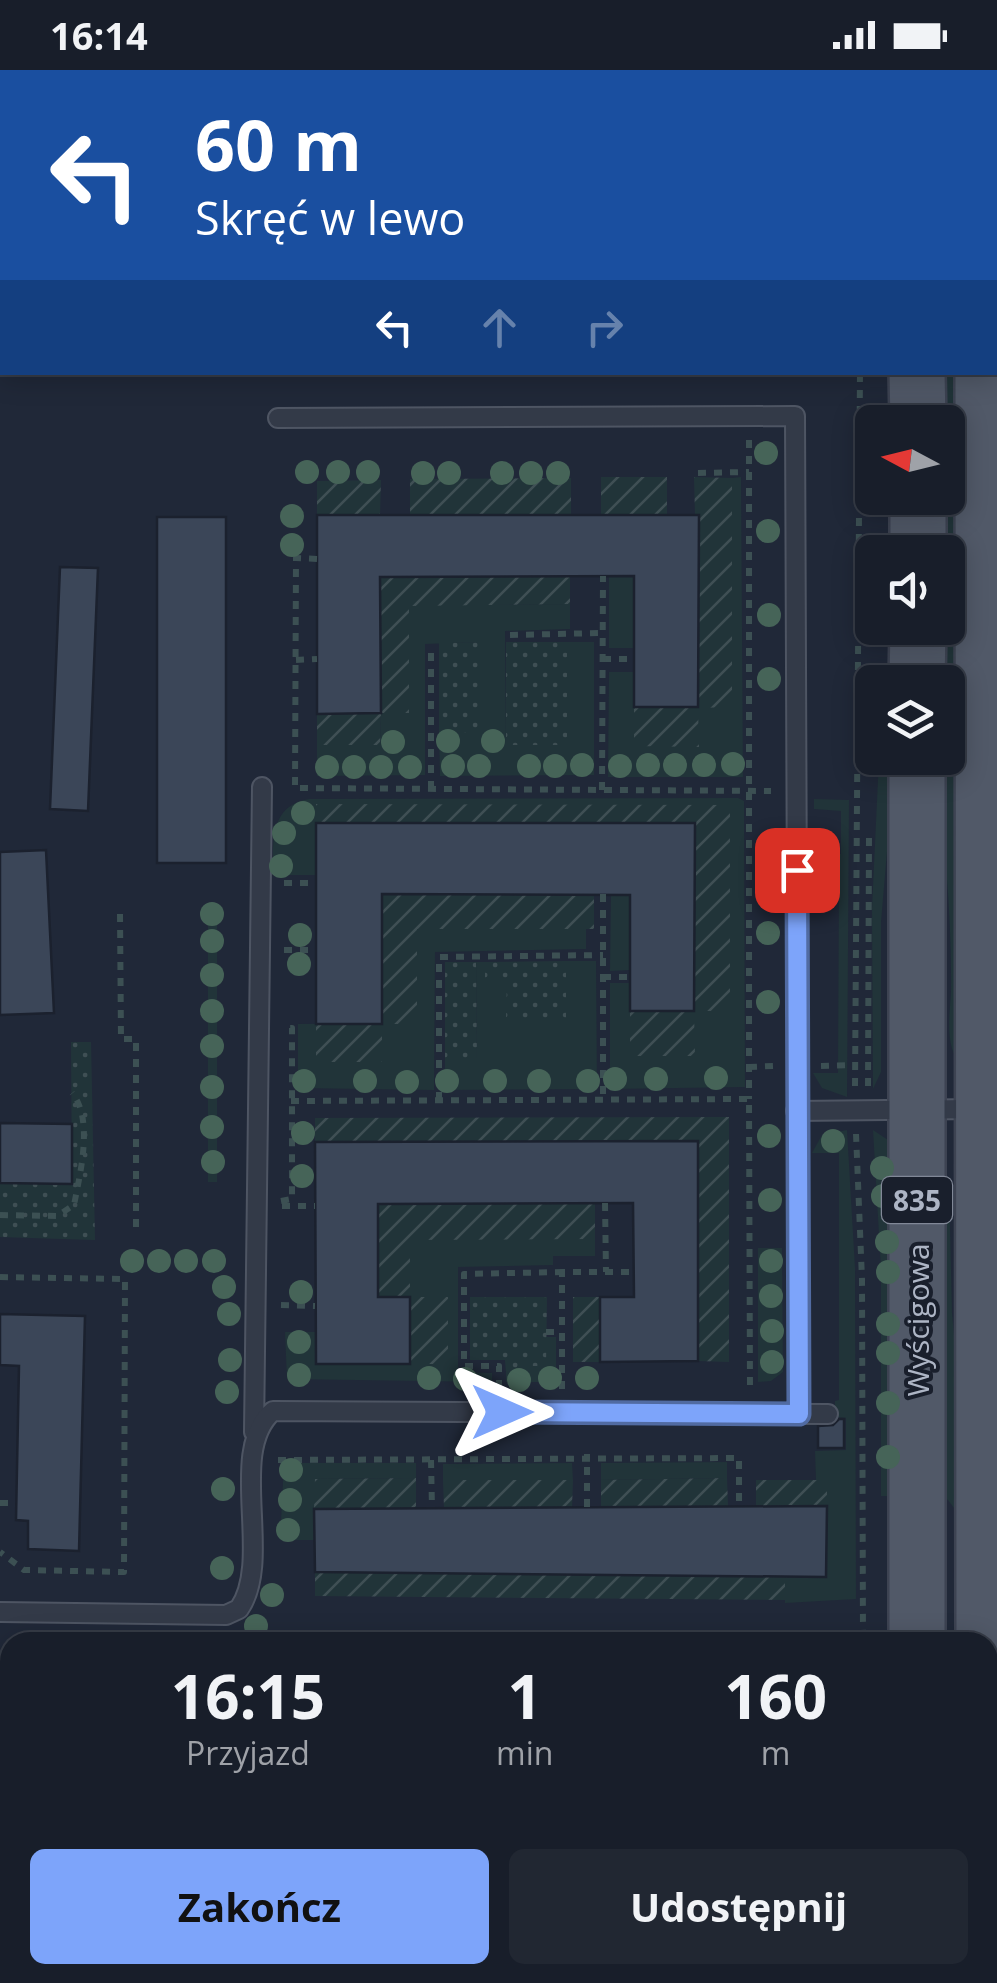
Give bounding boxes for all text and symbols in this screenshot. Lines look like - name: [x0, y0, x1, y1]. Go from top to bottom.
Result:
- text: 16:14: [50, 9, 148, 61]
- text: 60 m: [195, 96, 362, 192]
- icon: left: [30, 110, 160, 240]
- text: Skręć w lewo: [195, 187, 465, 248]
- icon: left: [367, 300, 422, 355]
- icon: ahead: [472, 300, 527, 355]
- icon: right: [577, 300, 632, 355]
- north arrow: [855, 405, 965, 515]
- map controls: [855, 405, 965, 775]
- button: sound: [855, 535, 965, 645]
- button: layers: [855, 665, 965, 775]
- pin: [755, 828, 840, 913]
- icon: arrive: [770, 843, 825, 898]
- road number: 835: [882, 1177, 952, 1223]
- street label: Wyścigowa: [897, 1243, 938, 1397]
- position arrow: [450, 1360, 554, 1464]
- text: 16:15: [171, 1655, 325, 1737]
- text: 1: [508, 1655, 542, 1737]
- text: 160: [724, 1655, 827, 1737]
- text: Przyjazd: [186, 1731, 310, 1774]
- text: min: [496, 1731, 553, 1774]
- text: m: [761, 1731, 790, 1774]
- button: Zakończ: [30, 1849, 489, 1964]
- button: Udostępnij: [509, 1849, 968, 1964]

